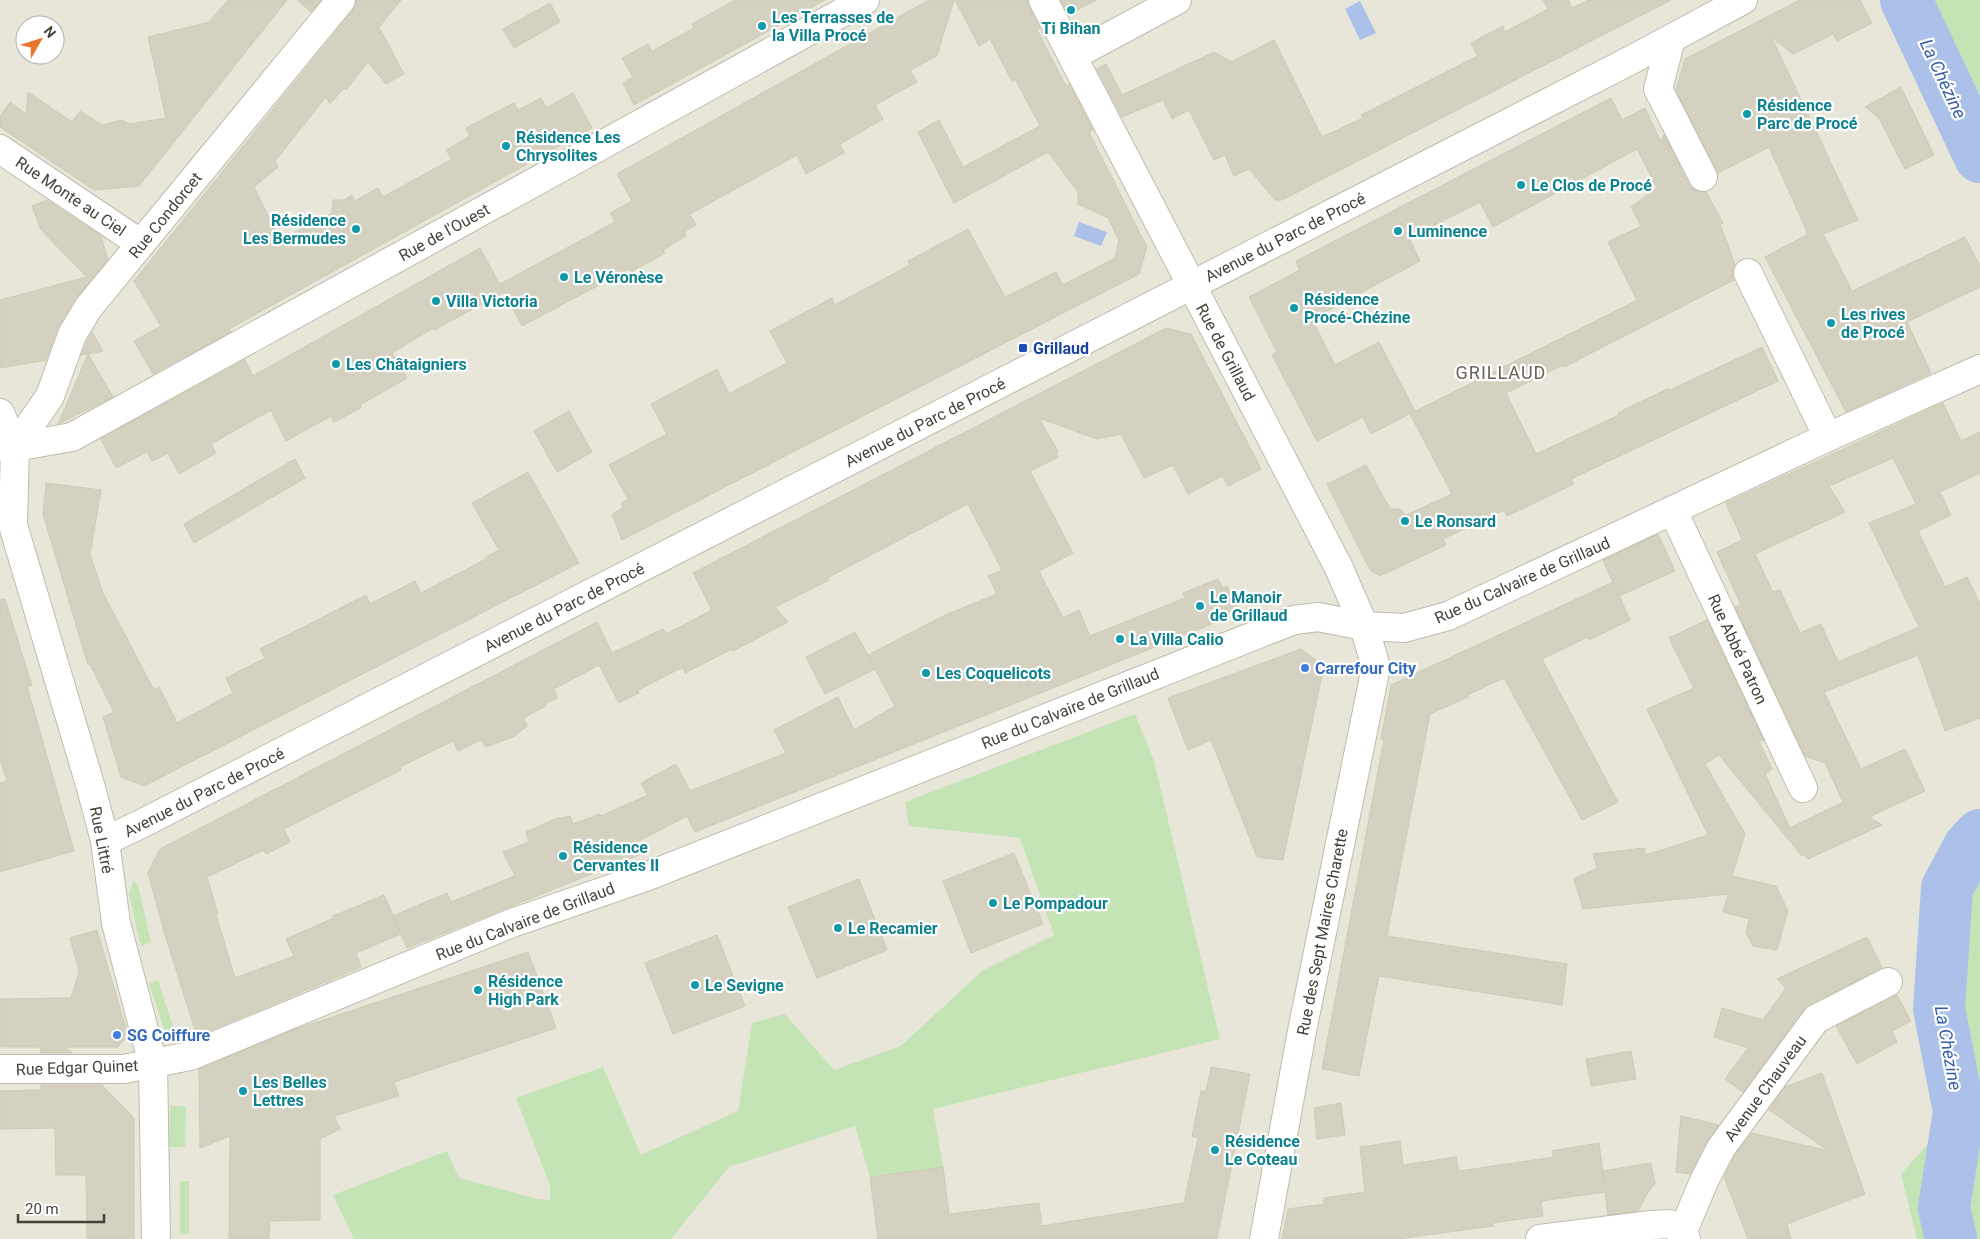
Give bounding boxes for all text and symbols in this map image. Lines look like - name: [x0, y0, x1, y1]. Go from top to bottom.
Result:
- marker: Ti Bihan: [1065, 4, 1077, 16]
- place label: Les Terrasses de la Villa Procé: [772, 8, 894, 45]
- north arrow: [15, 15, 65, 65]
- place label: Ti Bihan: [1041, 19, 1101, 38]
- marker: Les Terrasses de la Villa Procé: [756, 20, 768, 32]
- text: N: [41, 23, 59, 41]
- water label: La Chézine: [1916, 36, 1971, 122]
- place label: Résidence Parc de Procé: [1757, 96, 1858, 133]
- marker: Résidence Parc de Procé: [1741, 108, 1753, 120]
- place label: Résidence Les Chrysolites: [516, 128, 620, 165]
- marker: Résidence Les Chrysolites: [500, 140, 512, 152]
- street label: Rue Monte au Ciel: [12, 152, 129, 240]
- street label: Rue Condorcet: [125, 169, 206, 262]
- place label: Le Clos de Procé: [1531, 176, 1652, 195]
- marker: Le Clos de Procé: [1515, 179, 1527, 191]
- street label: Avenue du Parc de Procé: [1202, 189, 1369, 286]
- street label: Rue de l'Ouest: [395, 200, 493, 265]
- place label: Résidence Les Bermudes: [243, 211, 346, 248]
- place label: Luminence: [1408, 222, 1487, 241]
- marker: Résidence Les Bermudes: [350, 223, 362, 235]
- marker: Luminence: [1392, 225, 1404, 237]
- place label: Le Véronèse: [574, 268, 664, 287]
- marker: Le Véronèse: [558, 271, 570, 283]
- place label: Résidence Procé-Chézine: [1304, 290, 1411, 327]
- place label: Villa Victoria: [446, 292, 538, 311]
- marker: Villa Victoria: [430, 295, 442, 307]
- street label: Rue de Grillaud: [1192, 300, 1259, 404]
- marker: Résidence Procé-Chézine: [1288, 302, 1300, 314]
- place label: Les rives de Procé: [1841, 305, 1905, 342]
- marker: Les rives de Procé: [1825, 317, 1837, 329]
- place label: Grillaud: [1033, 339, 1089, 358]
- marker: Grillaud: [1017, 342, 1029, 354]
- place label: Les Châtaigniers: [346, 355, 467, 374]
- marker: Les Châtaigniers: [330, 358, 342, 370]
- district label: GRILLAUD: [1456, 362, 1546, 383]
- street label: Avenue du Parc de Procé: [842, 374, 1009, 471]
- place label: Le Ronsard: [1415, 512, 1496, 531]
- marker: Le Ronsard: [1399, 515, 1411, 527]
- street label: Rue du Calvaire de Grillaud: [1432, 533, 1613, 628]
- street label: Avenue du Parc de Procé: [481, 559, 648, 656]
- place label: Le Manoir de Grillaud: [1210, 588, 1288, 625]
- street label: Rue Abbé Patron: [1704, 591, 1771, 707]
- marker: Le Manoir de Grillaud: [1194, 600, 1206, 612]
- place label: La Villa Calio: [1130, 630, 1223, 649]
- marker: La Villa Calio: [1114, 633, 1126, 645]
- place label: Carrefour City: [1315, 659, 1417, 678]
- marker: Carrefour City: [1299, 662, 1311, 674]
- place label: Les Coquelicots: [936, 664, 1051, 683]
- street label: Rue du Calvaire de Grillaud: [979, 664, 1162, 753]
- marker: Les Coquelicots: [920, 667, 932, 679]
- street label: Avenue du Parc de Procé: [121, 744, 288, 841]
- street label: Rue Littré: [86, 805, 117, 875]
- street label: Rue des Sept Maires Charette: [1293, 827, 1352, 1037]
- place label: Résidence Cervantes II: [573, 838, 659, 875]
- marker: Résidence Cervantes II: [557, 850, 569, 862]
- street label: Rue du Calvaire de Grillaud: [433, 879, 617, 964]
- place label: Le Pompadour: [1003, 894, 1108, 913]
- marker: Le Pompadour: [987, 897, 999, 909]
- place label: Le Recamier: [848, 919, 938, 938]
- marker: Le Recamier: [832, 922, 844, 934]
- place label: Résidence High Park: [488, 972, 563, 1009]
- place label: Le Sevigne: [705, 976, 784, 995]
- marker: Le Sevigne: [689, 979, 701, 991]
- marker: Résidence High Park: [472, 984, 484, 996]
- water label: La Chézine: [1931, 1004, 1966, 1092]
- place label: SG Coiffure: [127, 1026, 211, 1045]
- marker: SG Coiffure: [111, 1029, 123, 1041]
- street label: Avenue Chauveau: [1720, 1031, 1810, 1145]
- street label: Rue Edgar Quinet: [15, 1056, 139, 1079]
- place label: Les Belles Lettres: [253, 1073, 327, 1110]
- marker: Les Belles Lettres: [237, 1085, 249, 1097]
- place label: Résidence Le Coteau: [1225, 1132, 1300, 1169]
- marker: Résidence Le Coteau: [1209, 1144, 1221, 1156]
- scale bar: [18, 1192, 104, 1224]
- text: 20 m: [25, 1200, 59, 1218]

